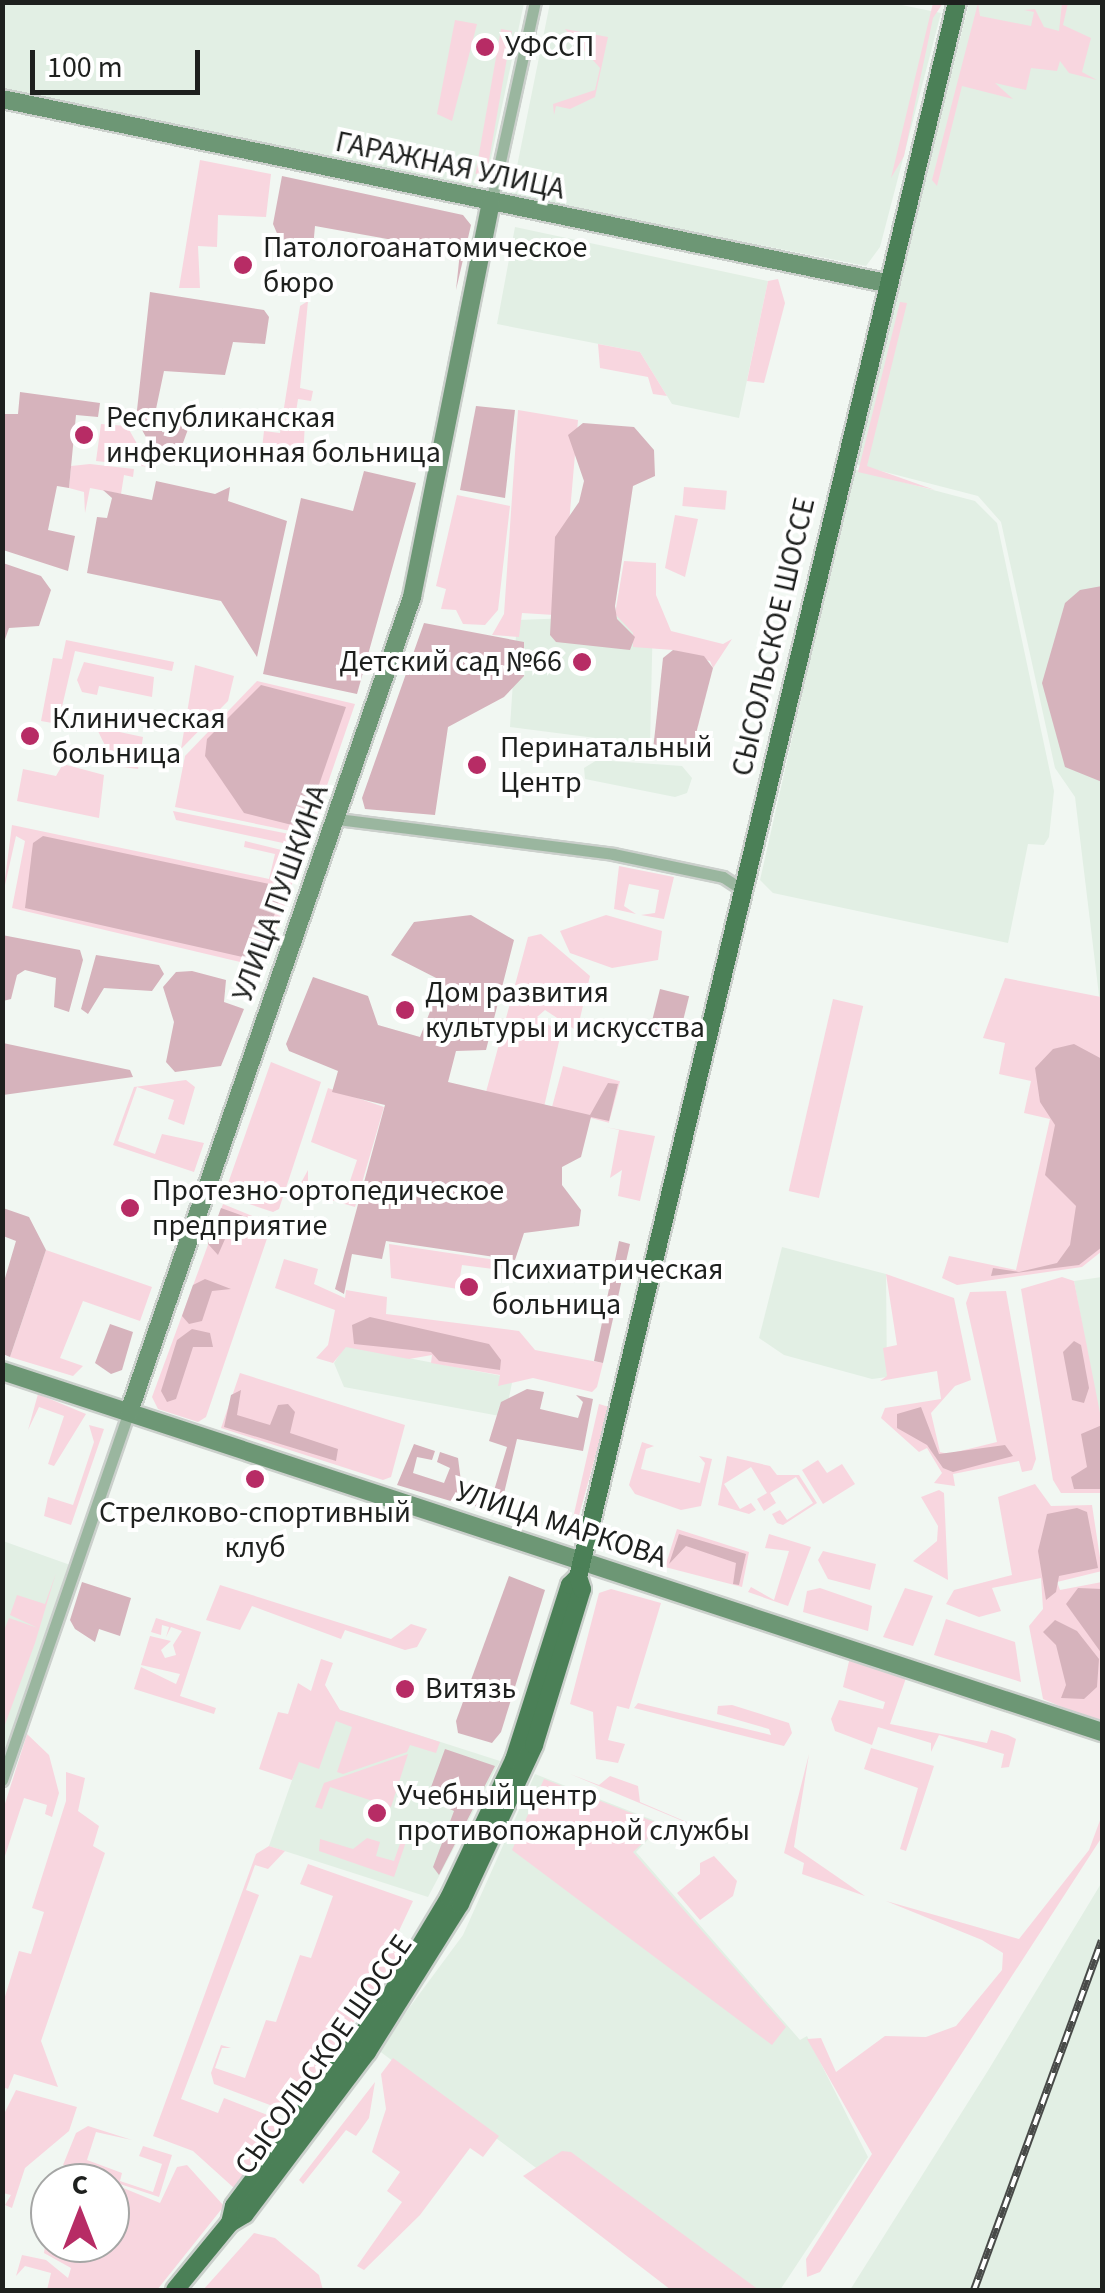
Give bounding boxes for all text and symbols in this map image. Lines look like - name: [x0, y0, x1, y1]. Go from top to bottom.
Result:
- place label: УФССП: [505, 29, 594, 65]
- scale bar: [35, 30, 205, 92]
- marker: УФССП: [474, 36, 496, 58]
- text: 100 m: [47, 46, 123, 89]
- street label: ГАРАЖНАЯ УЛИЦА: [332, 124, 568, 208]
- place label: Патологоанатомическое бюро: [263, 230, 587, 300]
- marker: Патологоанатомическое бюро: [232, 254, 254, 276]
- place label: Республиканская инфекционная больница: [106, 400, 441, 470]
- marker: Республиканская инфекционная больница: [71, 422, 97, 448]
- street label: СЫСОЛЬСКОЕ ШОССЕ: [724, 494, 824, 780]
- place label: Детский сад №66: [339, 644, 562, 680]
- marker: Детский сад №66: [571, 651, 593, 673]
- place label: Клиническая больница: [52, 701, 226, 772]
- marker: Клиническая больница: [17, 723, 43, 749]
- place label: Перинатальный Центр: [500, 730, 712, 800]
- marker: Перинатальный Центр: [464, 752, 490, 778]
- street label: УЛИЦА ПУШКИНА: [225, 780, 337, 1006]
- place label: Дом развития культуры и искусства: [425, 975, 705, 1046]
- marker: Дом развития культуры и искусства: [394, 999, 416, 1021]
- place label: Протезно-ортопедическое предприятие: [152, 1173, 504, 1244]
- marker: Протезно-ортопедическое предприятие: [117, 1195, 143, 1221]
- place label: Психиатрическая больница: [492, 1252, 723, 1322]
- marker: Психиатрическая больница: [456, 1274, 482, 1300]
- marker: Стрелково-спортивный клуб: [244, 1468, 266, 1490]
- street label: УЛИЦА МАРКОВА: [451, 1474, 671, 1576]
- place label: Стрелково-спортивный клуб: [99, 1495, 411, 1566]
- place label: Витязь: [425, 1671, 516, 1707]
- marker: Витязь: [394, 1678, 416, 1700]
- place label: Учебный центр противопожарной службы: [397, 1778, 750, 1848]
- marker: Учебный центр противопожарной службы: [366, 1802, 388, 1824]
- street label: СЫСОЛЬСКОЕ ШОССЕ: [228, 1928, 420, 2182]
- north arrow: [30, 2163, 130, 2263]
- text: С: [72, 2165, 88, 2205]

